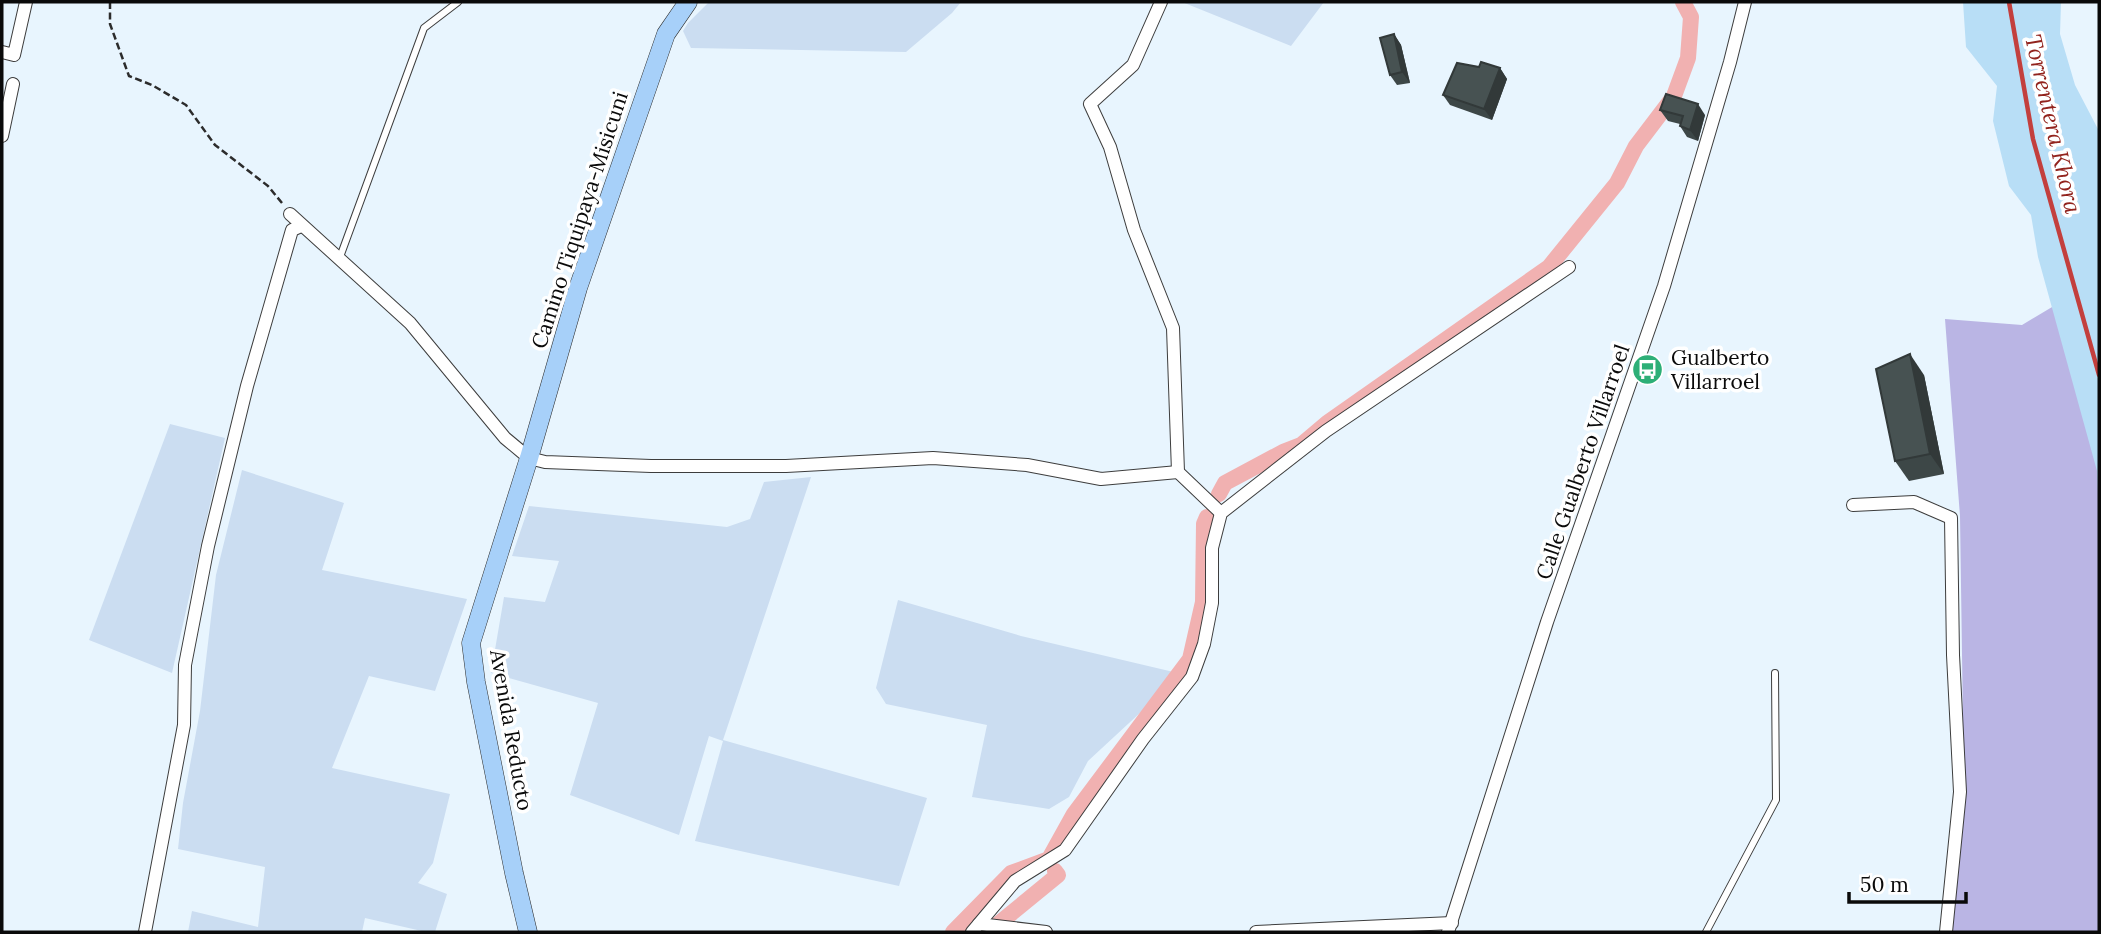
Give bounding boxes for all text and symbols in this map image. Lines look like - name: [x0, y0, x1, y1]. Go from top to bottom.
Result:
- water label: Torrentera Khora: [2019, 32, 2088, 216]
- street label: Camino Tiquipaya-Misicuni: [525, 88, 634, 352]
- street label: Calle Gualberto Villarroel: [1530, 341, 1635, 583]
- place label: Gualberto Villarroel: [1670, 344, 1769, 395]
- bus stop icon: Gualberto Villarroel: [1631, 353, 1665, 387]
- street label: Avenida Reducto: [484, 646, 539, 813]
- scale bar: [1849, 860, 1966, 904]
- text: 50 m: [1860, 871, 1909, 898]

